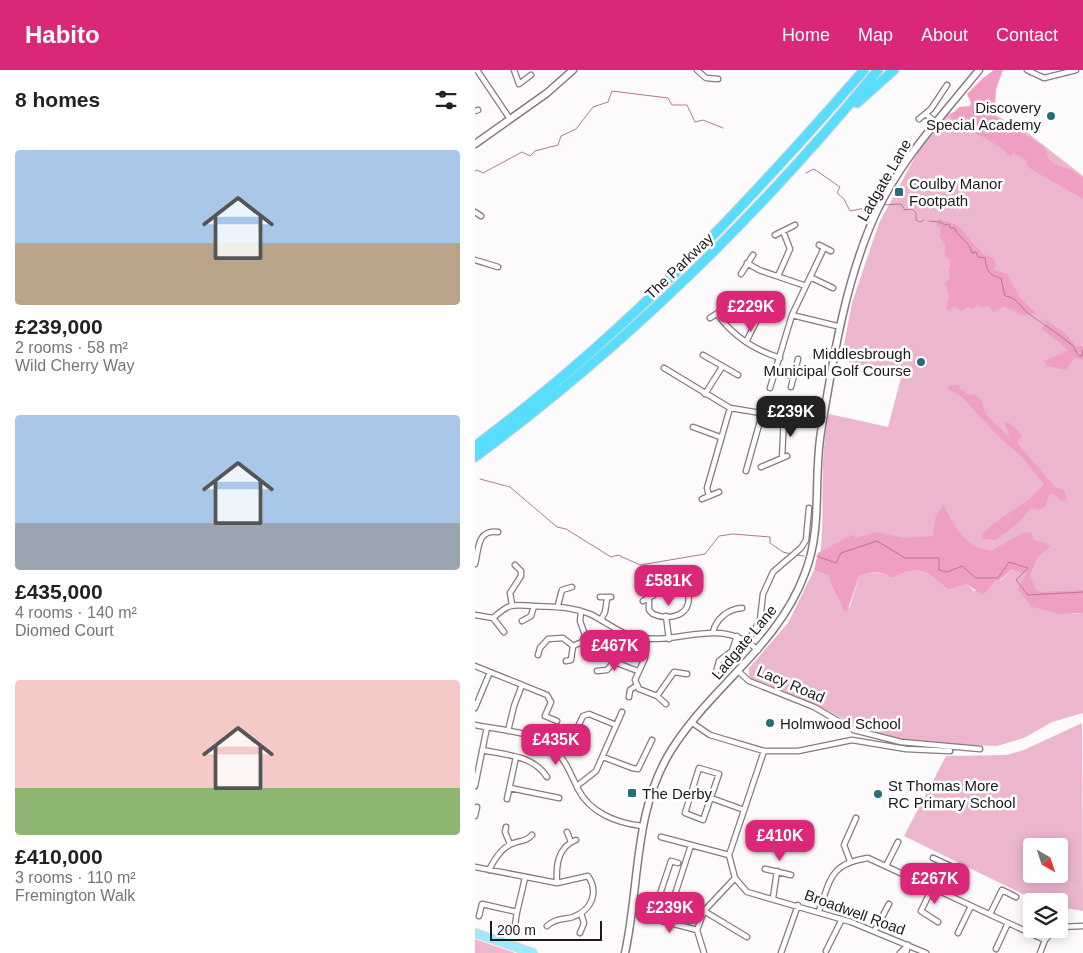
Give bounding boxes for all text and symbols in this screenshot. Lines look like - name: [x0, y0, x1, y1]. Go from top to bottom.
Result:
- text: Habito: [25, 21, 100, 48]
- text: Home: [782, 25, 830, 45]
- text: Map: [858, 25, 893, 45]
- text: About: [921, 25, 968, 45]
- text: Contact: [996, 25, 1058, 45]
- icon: filters: [432, 86, 460, 114]
- text: 8 homes: [15, 88, 100, 111]
- place label: Discovery Special Academy: [926, 99, 1041, 133]
- marker: Discovery Special Academy: [1045, 110, 1057, 122]
- street label: Ladgate Lane: [854, 136, 914, 224]
- place label: Coulby Manor Footpath: [909, 175, 1002, 209]
- icon: home: [193, 183, 283, 273]
- marker: Coulby Manor Footpath: [893, 186, 905, 198]
- street label: The Parkway: [642, 229, 717, 303]
- pin: £229K: [716, 290, 786, 333]
- text: £229K: [727, 298, 775, 315]
- text: £239,000: [15, 315, 103, 338]
- text: 2 rooms · 58 m²: [15, 339, 128, 356]
- place label: Middlesbrough Municipal Golf Course: [763, 345, 911, 379]
- marker: Middlesbrough Municipal Golf Course: [915, 356, 927, 368]
- text: Wild Cherry Way: [15, 357, 134, 374]
- pin: £239K: [756, 396, 826, 438]
- text: £239K: [767, 403, 815, 420]
- icon: home: [193, 448, 283, 538]
- pin: £581K: [634, 564, 704, 607]
- text: £581K: [645, 572, 693, 589]
- text: £435,000: [15, 580, 103, 603]
- street label: Ladgate Lane: [708, 601, 780, 683]
- text: 4 rooms · 140 m²: [15, 604, 137, 621]
- text: Diomed Court: [15, 622, 114, 639]
- pin: £467K: [580, 630, 650, 672]
- text: £467K: [591, 637, 639, 654]
- street label: Lacy Road: [755, 662, 827, 706]
- icon: home: [193, 713, 283, 803]
- place label: Holmwood School: [780, 715, 901, 732]
- marker: Holmwood School: [764, 717, 776, 729]
- pin: £435K: [521, 724, 591, 766]
- text: £435K: [532, 731, 580, 748]
- place label: St Thomas More RC Primary School: [888, 777, 1016, 811]
- place label: The Derby: [642, 785, 713, 802]
- marker: The Derby: [626, 787, 638, 799]
- marker: St Thomas More RC Primary School: [872, 788, 884, 800]
- pin: £410K: [745, 820, 815, 862]
- text: £410K: [756, 827, 804, 844]
- north arrow: [1023, 838, 1067, 882]
- map controls: [1023, 838, 1068, 938]
- text: £410,000: [15, 845, 103, 868]
- pin: £267K: [900, 862, 970, 905]
- text: 3 rooms · 110 m²: [15, 869, 136, 886]
- text: £267K: [911, 870, 959, 887]
- street label: Broadwell Road: [802, 886, 908, 938]
- text: Fremington Walk: [15, 887, 135, 904]
- pin: £239K: [635, 892, 705, 934]
- button: layers: [1023, 893, 1068, 938]
- text: £239K: [646, 899, 694, 916]
- scale bar: [490, 918, 603, 941]
- text: 200 m: [497, 922, 536, 938]

